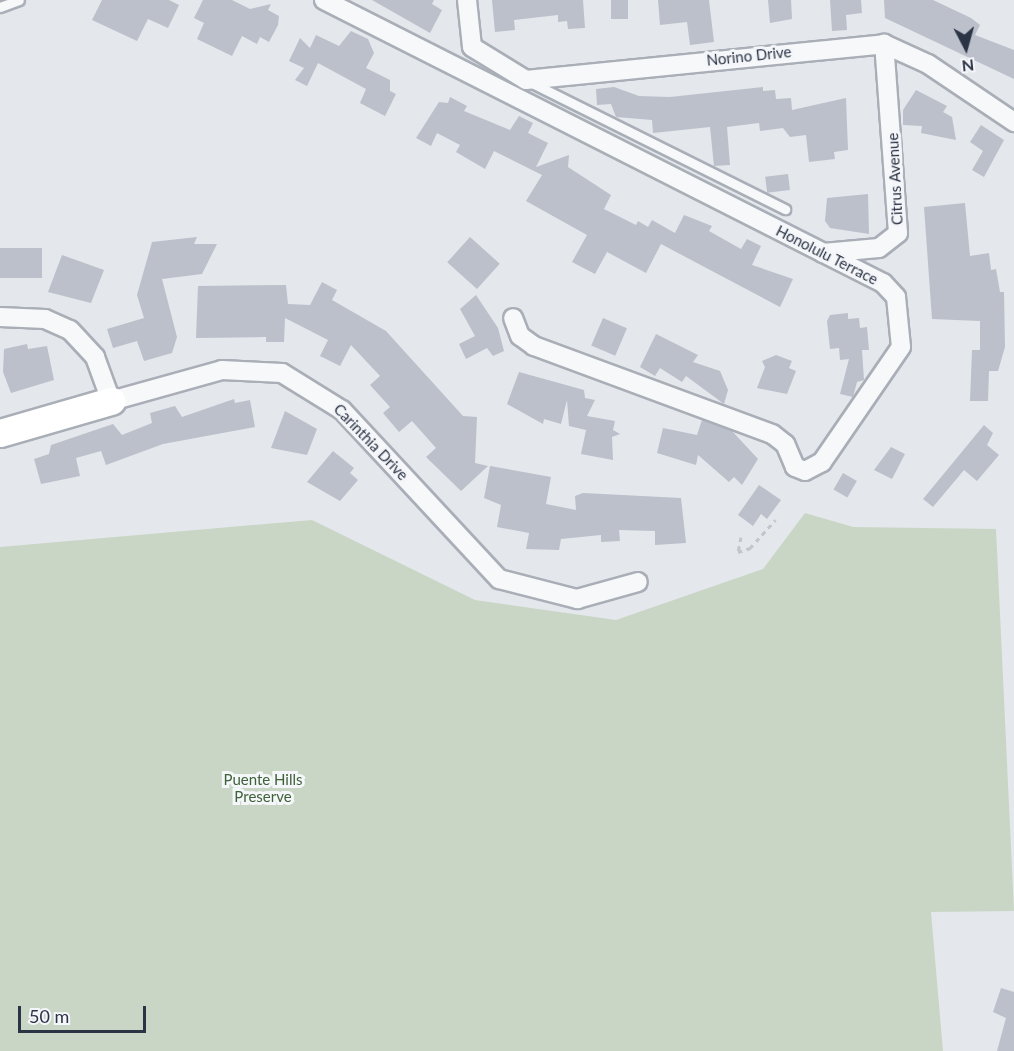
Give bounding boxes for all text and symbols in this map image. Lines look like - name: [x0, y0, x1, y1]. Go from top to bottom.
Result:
- north arrow: [936, 18, 996, 78]
- street label: Norino Drive: [706, 43, 792, 69]
- text: N: [961, 56, 975, 76]
- street label: Citrus Avenue: [884, 132, 906, 226]
- street label: Honolulu Terrace: [773, 221, 881, 289]
- street label: Carinthia Drive: [330, 400, 412, 484]
- park label: Puente Hills Preserve: [223, 770, 303, 805]
- scale bar: [21, 994, 148, 1032]
- text: 50 m: [29, 1005, 69, 1027]

